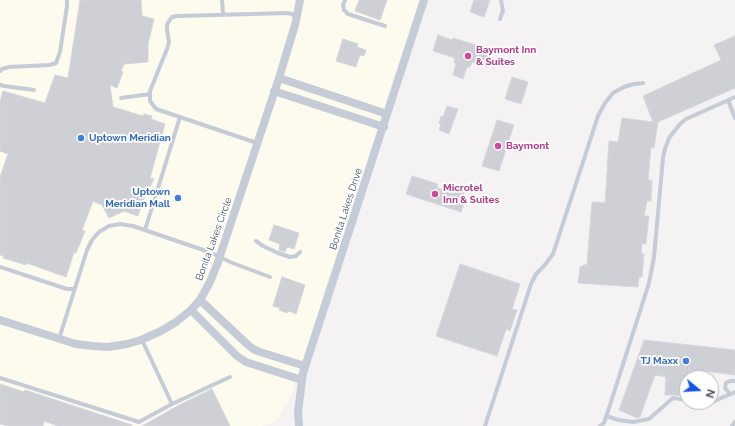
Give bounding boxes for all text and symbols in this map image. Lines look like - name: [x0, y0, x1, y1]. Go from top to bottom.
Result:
- place label: Baymont Inn & Suites: [476, 44, 536, 68]
- marker: Baymont Inn & Suites: [463, 51, 473, 61]
- place label: Uptown Meridian: [89, 132, 171, 144]
- marker: Uptown Meridian: [76, 133, 86, 143]
- place label: Baymont: [506, 140, 549, 152]
- marker: Baymont: [493, 141, 503, 151]
- street label: Bonita Lakes Drive: [327, 167, 365, 251]
- place label: Microtel Inn & Suites: [443, 182, 499, 206]
- place label: Uptown Meridian Mall: [105, 186, 170, 210]
- marker: Microtel Inn & Suites: [430, 189, 440, 199]
- marker: Uptown Meridian Mall: [173, 193, 183, 203]
- street label: Bonita Lakes Circle: [193, 196, 235, 282]
- place label: TJ Maxx: [640, 355, 678, 367]
- marker: TJ Maxx: [681, 356, 691, 366]
- north arrow: [679, 370, 719, 410]
- text: N: [702, 388, 717, 400]

